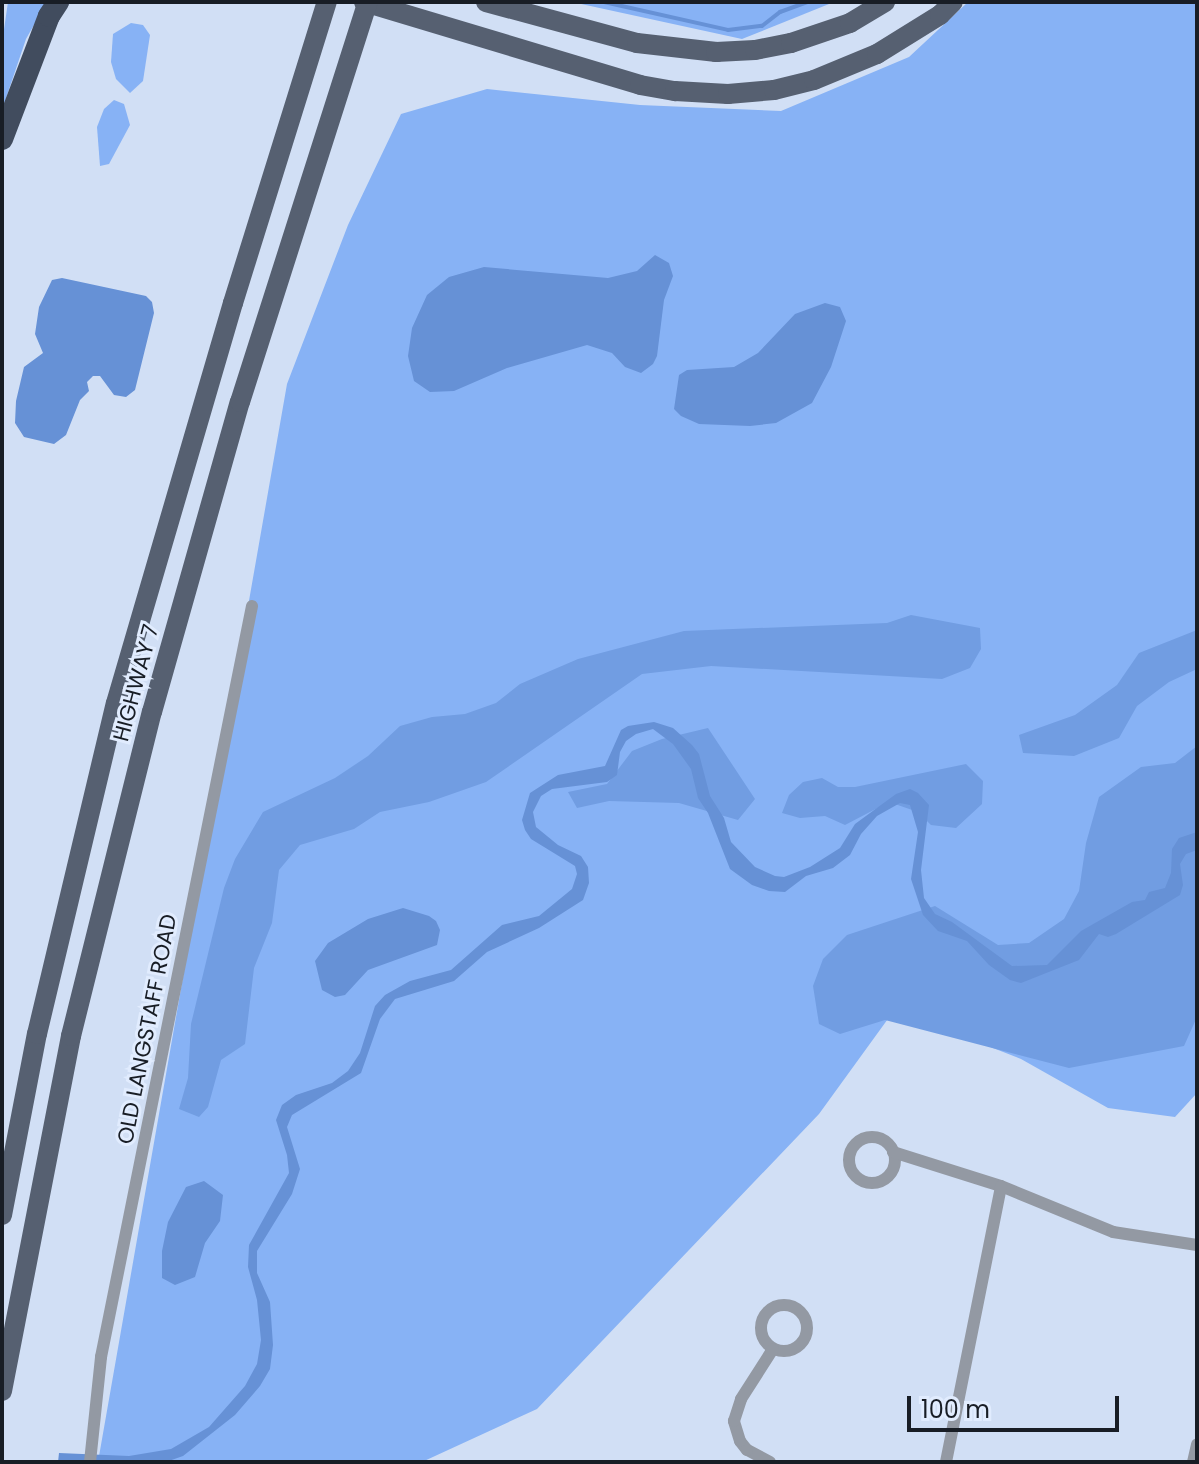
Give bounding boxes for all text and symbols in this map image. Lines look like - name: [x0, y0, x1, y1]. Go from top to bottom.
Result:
- street label: HIGHWAY 7: [108, 622, 164, 744]
- street label: OLD LANGSTAFF ROAD: [112, 912, 182, 1146]
- scale bar: [911, 1380, 1123, 1430]
- text: 100 m: [921, 1393, 990, 1426]

